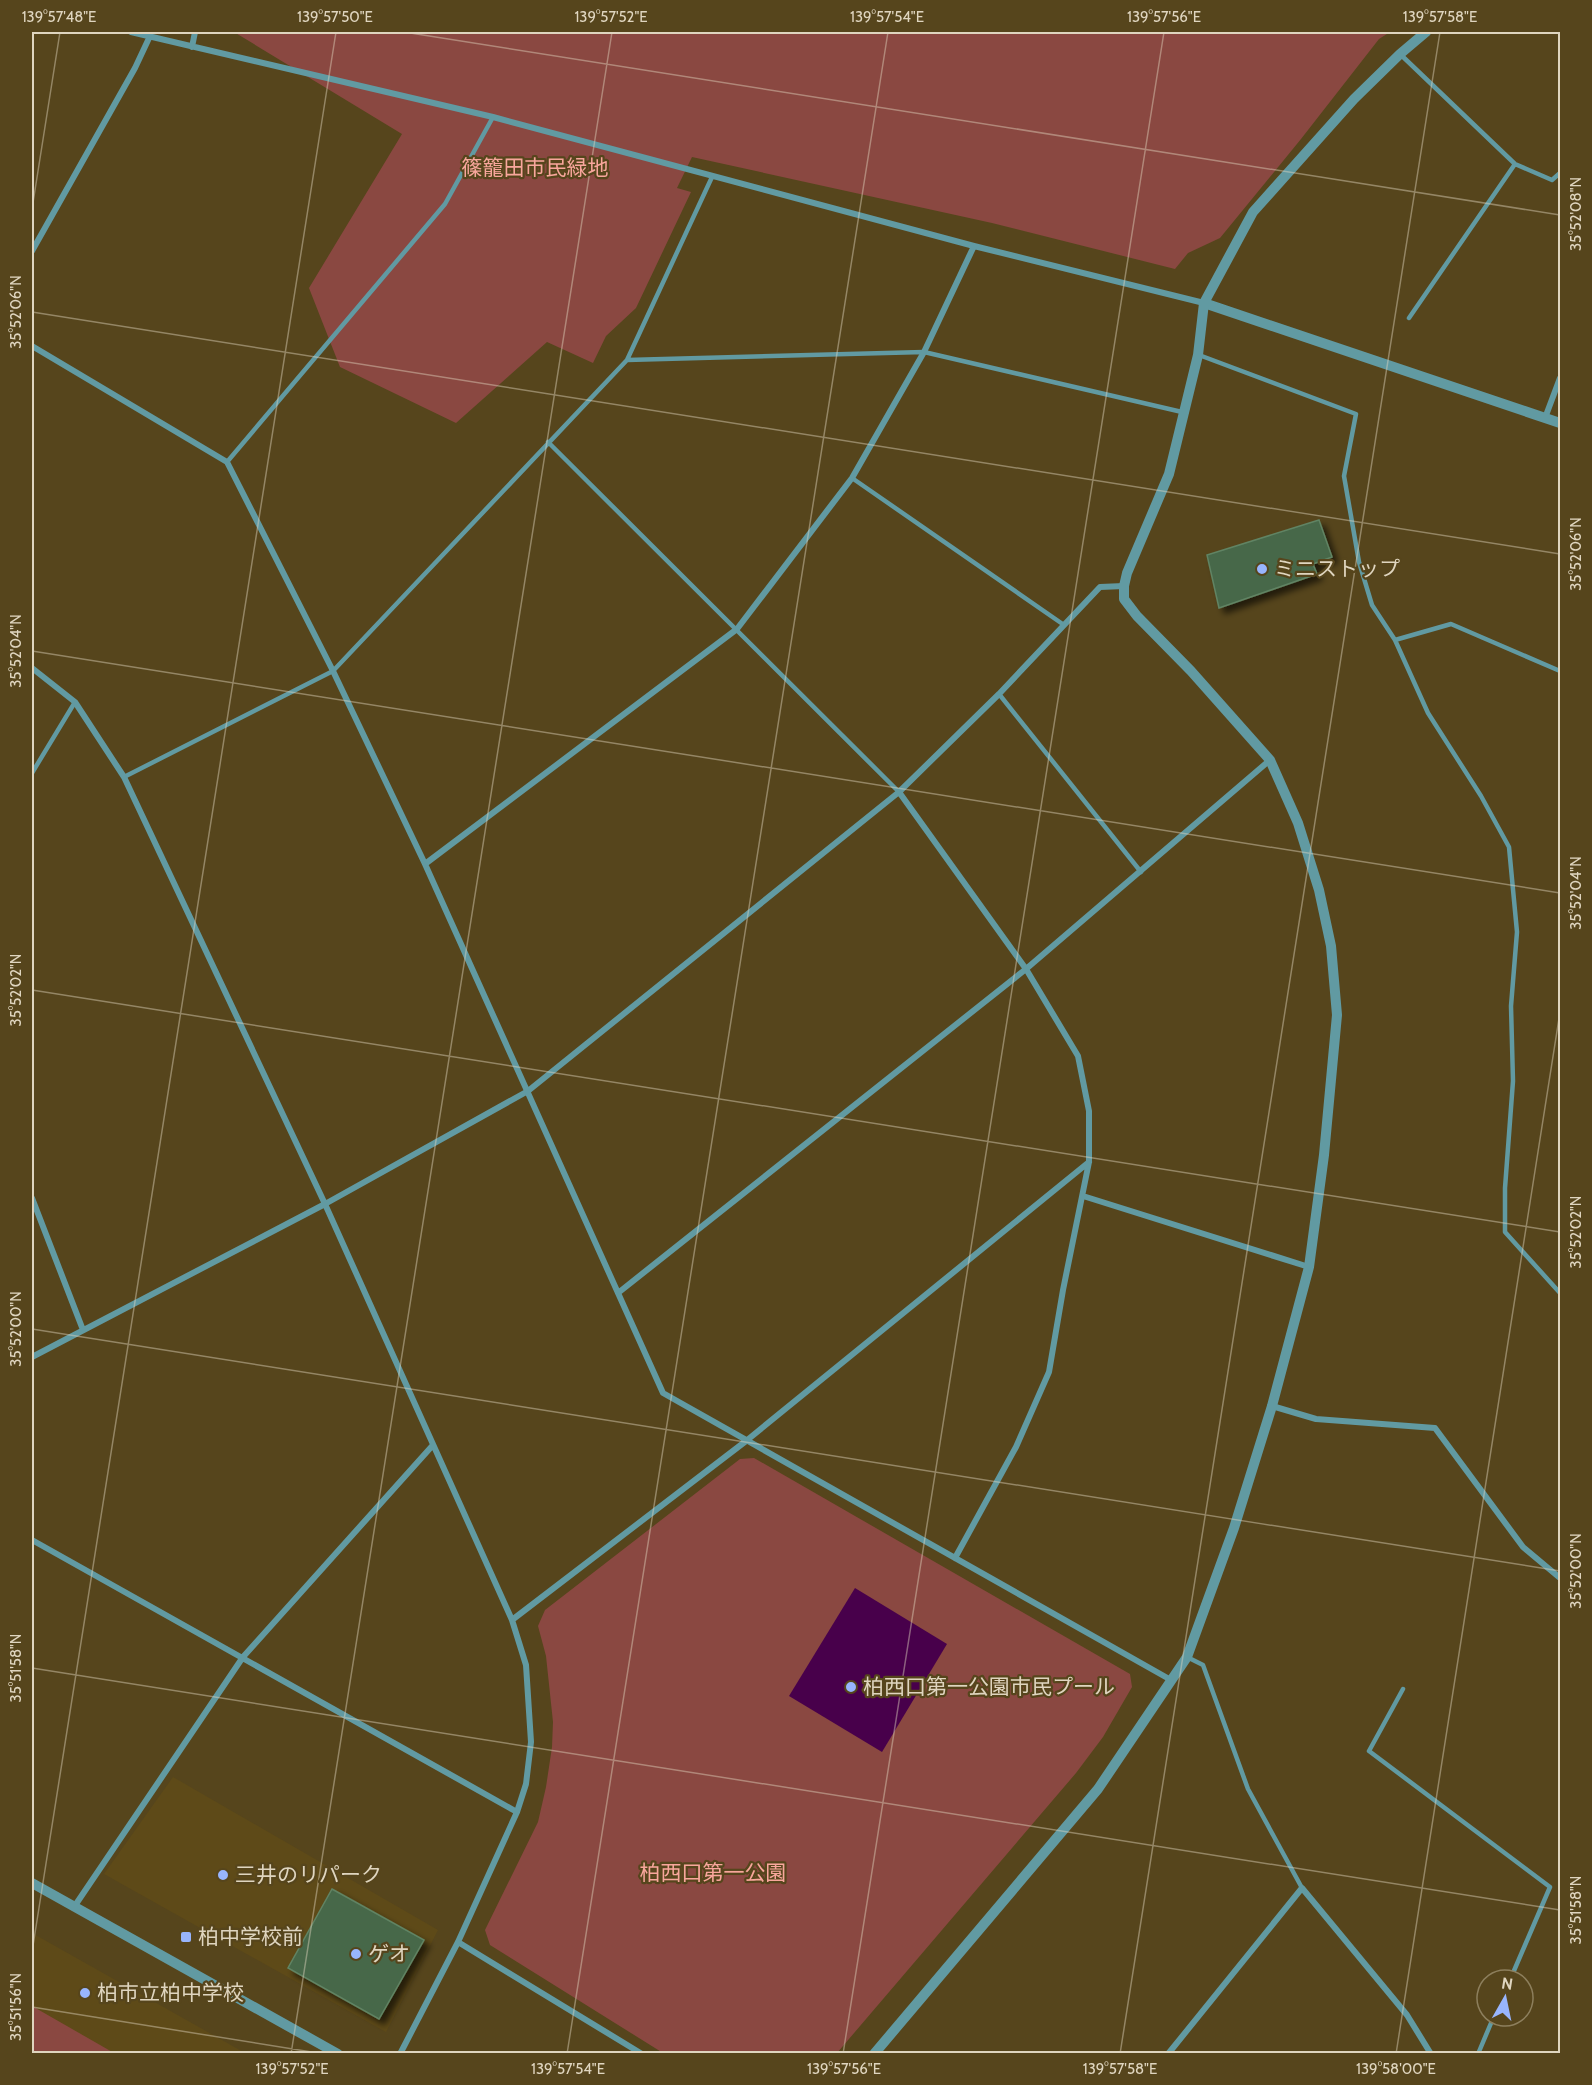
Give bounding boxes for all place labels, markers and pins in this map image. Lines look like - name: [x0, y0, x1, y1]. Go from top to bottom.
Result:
- place label: ミニストップ: [1274, 556, 1400, 581]
- marker: ミニストップ: [1255, 562, 1269, 576]
- place label: 柏西口第一公園市民プール: [863, 1674, 1115, 1699]
- marker: 柏西口第一公園市民プール: [844, 1680, 858, 1694]
- place label: 三井のリパーク: [235, 1862, 382, 1887]
- marker: 三井のリパーク: [216, 1868, 230, 1882]
- place label: 柏中学校前: [198, 1924, 303, 1949]
- marker: 柏中学校前: [179, 1930, 193, 1944]
- place label: ゲオ: [368, 1941, 410, 1966]
- marker: ゲオ: [349, 1947, 363, 1961]
- place label: 柏市立柏中学校: [97, 1980, 244, 2005]
- marker: 柏市立柏中学校: [78, 1986, 92, 2000]

